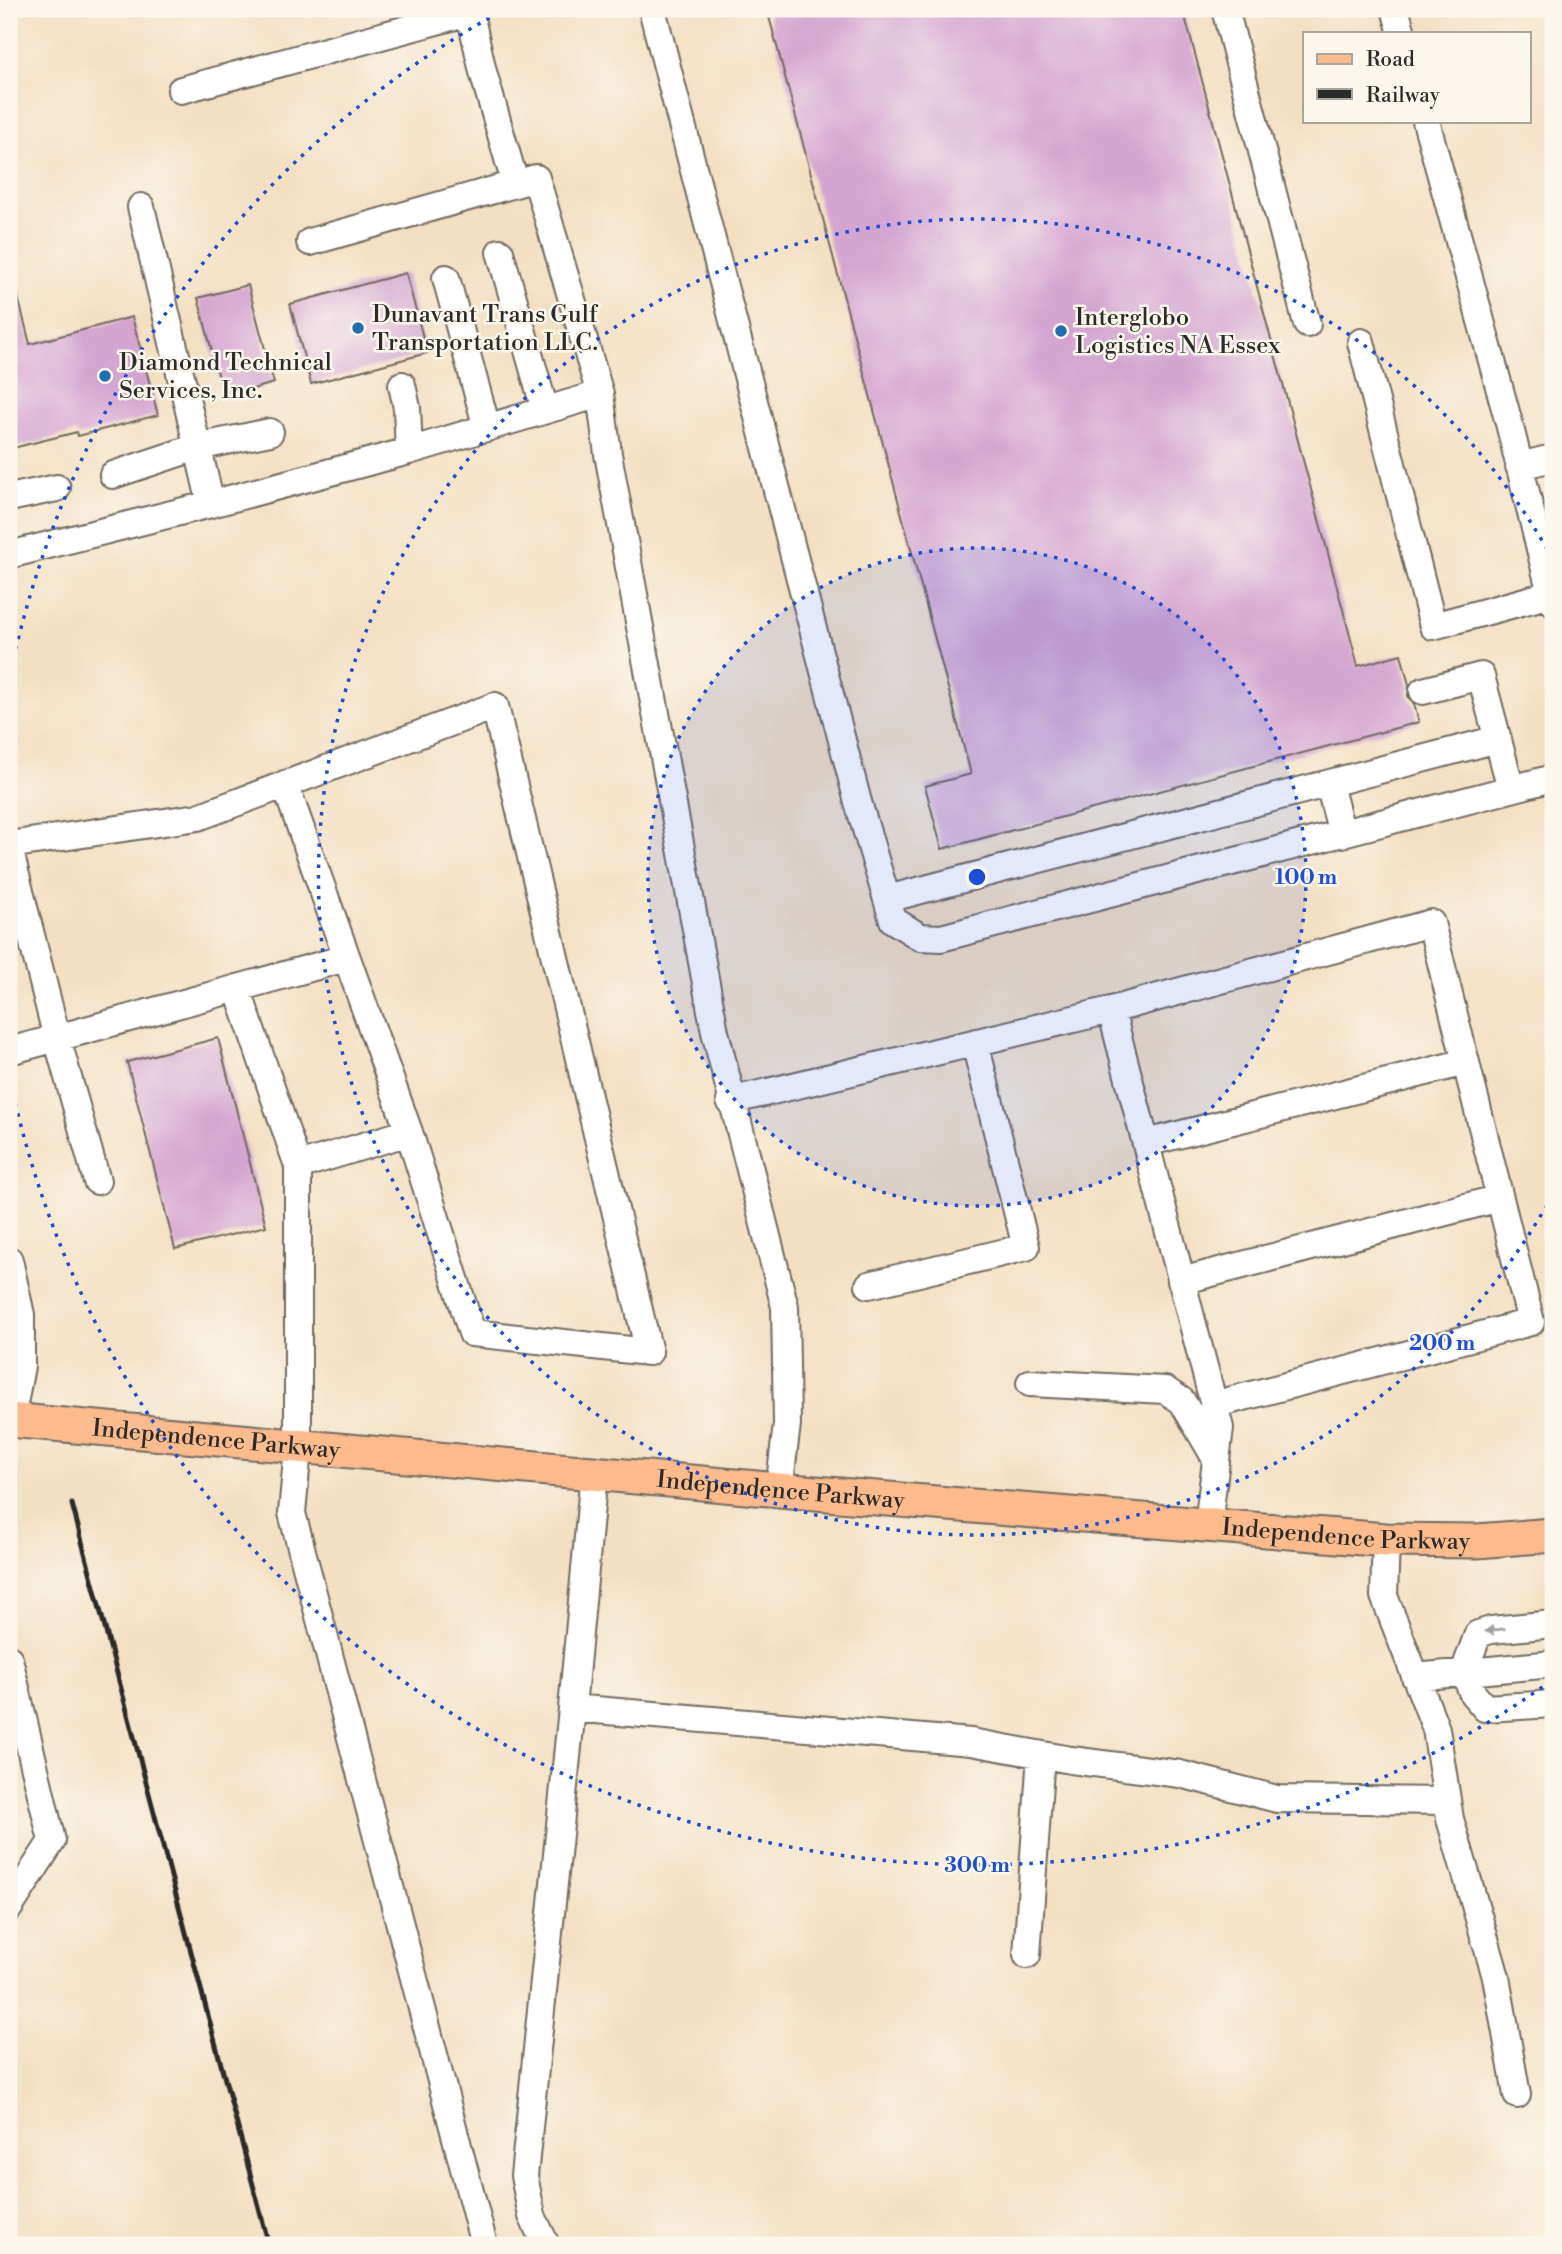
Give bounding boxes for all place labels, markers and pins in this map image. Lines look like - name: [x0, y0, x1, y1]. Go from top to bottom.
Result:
- place label: Dunavant Trans Gulf Transportation LLC.: [372, 300, 599, 358]
- place label: Interglobo Logistics NA Essex: [1075, 303, 1281, 361]
- marker: Dunavant Trans Gulf Transportation LLC.: [350, 320, 366, 336]
- marker: Interglobo Logistics NA Essex: [1053, 323, 1069, 339]
- place label: Diamond Technical Services, Inc.: [119, 348, 332, 406]
- marker: Diamond Technical Services, Inc.: [97, 368, 113, 384]
- centre of rings: [965, 865, 989, 889]

